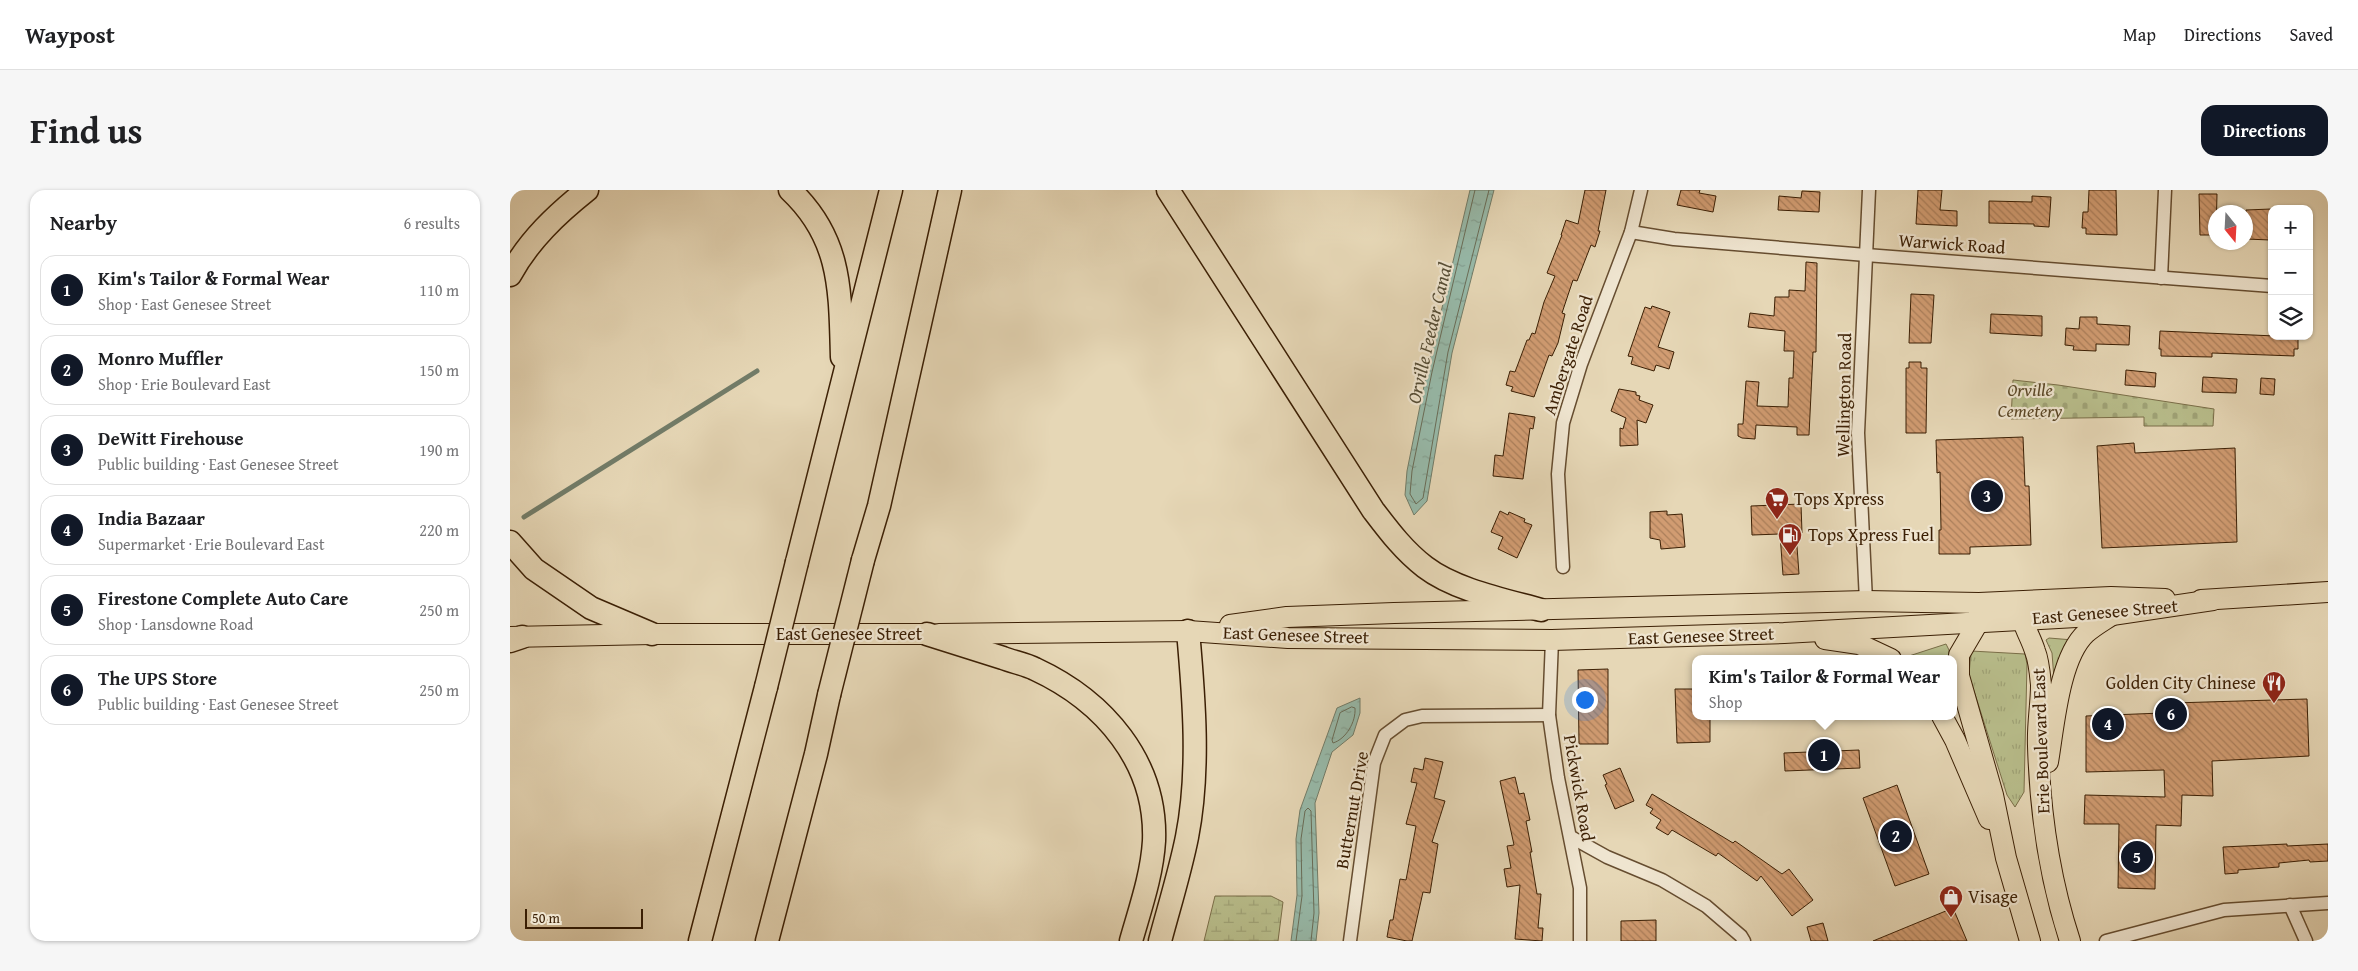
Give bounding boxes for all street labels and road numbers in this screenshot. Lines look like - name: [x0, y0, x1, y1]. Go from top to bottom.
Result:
- street label: Warwick Road: [1898, 226, 2007, 261]
- street label: Ambergate Road: [1535, 291, 1600, 418]
- street label: Wellington Road: [1829, 332, 1858, 457]
- street label: East Genesee Street: [2031, 592, 2180, 631]
- street label: East Genesee Street: [1222, 618, 1370, 651]
- street label: East Genesee Street: [1627, 619, 1775, 652]
- street label: East Genesee Street: [776, 620, 923, 647]
- street label: Erie Boulevard East: [2024, 667, 2057, 814]
- street label: Pickwick Road: [1557, 732, 1602, 844]
- street label: Butternut Drive: [1328, 749, 1375, 871]

